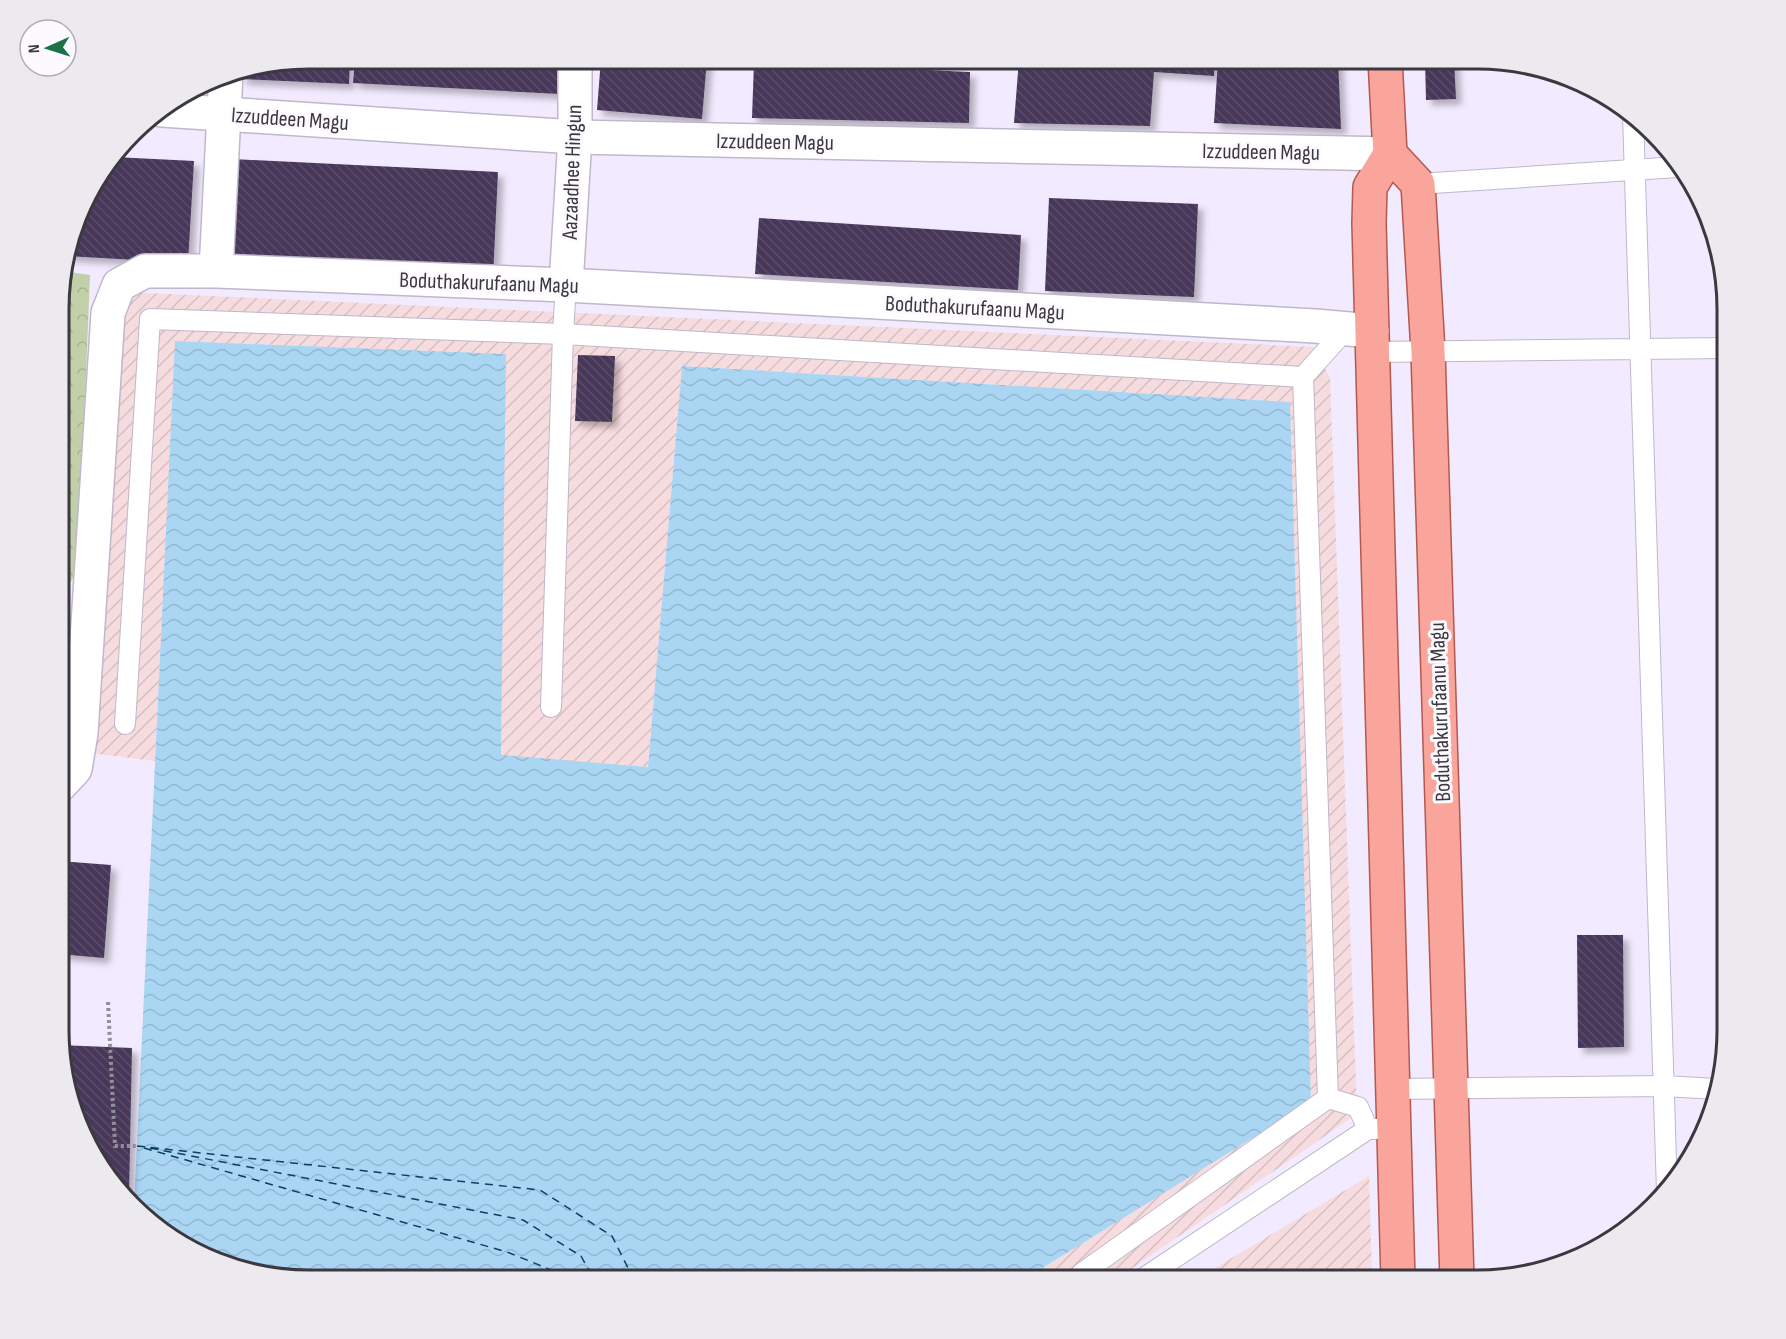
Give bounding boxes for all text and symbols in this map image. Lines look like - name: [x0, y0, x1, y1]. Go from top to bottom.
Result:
- north arrow: [18, 18, 78, 78]
- text: N: [25, 44, 44, 53]
- street label: Izzuddeen Magu: [230, 102, 350, 137]
- street label: Aazaadhee Hingun: [557, 104, 588, 241]
- street label: Izzuddeen Magu: [716, 128, 834, 157]
- street label: Izzuddeen Magu: [1202, 138, 1320, 167]
- street label: Boduthakurufaanu Magu: [399, 267, 579, 300]
- street label: Boduthakurufaanu Magu: [884, 290, 1065, 327]
- street label: Boduthakurufaanu Magu: [1424, 622, 1457, 802]

